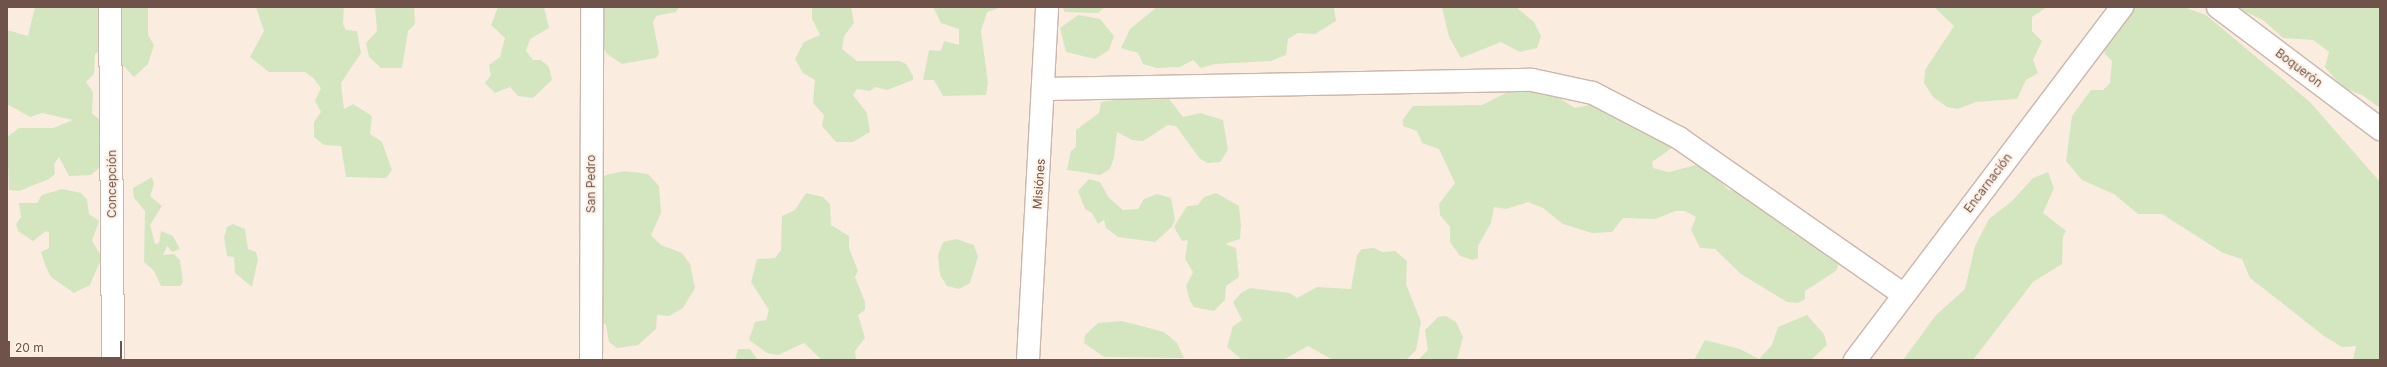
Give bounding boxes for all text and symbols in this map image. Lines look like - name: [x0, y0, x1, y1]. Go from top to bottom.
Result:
- street label: Boquerón: [2273, 46, 2325, 90]
- street label: Concepción: [105, 150, 119, 218]
- street label: Encarnación: [1961, 150, 2015, 216]
- street label: San Pedro: [584, 155, 598, 213]
- street label: Misiónes: [1030, 158, 1048, 210]
- scale bar: [10, 333, 124, 359]
- text: 20 m: [15, 340, 44, 355]

